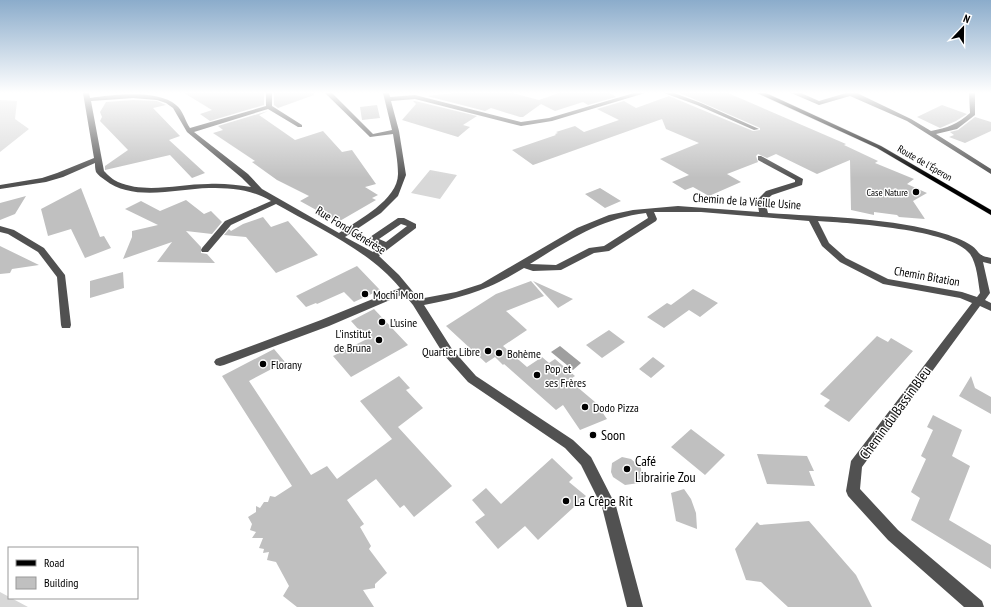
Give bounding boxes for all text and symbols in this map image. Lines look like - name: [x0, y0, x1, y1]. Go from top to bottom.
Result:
- north arrow: [943, 8, 983, 48]
- text: N: [961, 11, 972, 26]
- street label: Route de l'Éperon: [895, 142, 955, 184]
- place label: Case Nature: [867, 186, 908, 199]
- marker: Case Nature: [911, 187, 921, 197]
- street label: Chemin de la Vieille Usine: [692, 190, 802, 212]
- street label: Rue Fond Générèse: [313, 202, 389, 258]
- street label: Chemin Bitation: [893, 263, 961, 289]
- place label: Mochi Moon: [373, 287, 424, 302]
- marker: Mochi Moon: [360, 289, 370, 299]
- place label: L’usine: [390, 315, 417, 330]
- marker: L’usine: [377, 317, 387, 327]
- place label: L'institut de Bruna: [334, 326, 372, 355]
- marker: L'institut de Bruna: [374, 335, 384, 345]
- place label: Quartier Libre: [422, 344, 480, 359]
- marker: Quartier Libre: [483, 346, 493, 356]
- place label: Bohème: [507, 346, 541, 361]
- marker: Bohème: [494, 348, 504, 358]
- place label: Florany: [271, 357, 302, 372]
- marker: Florany: [258, 359, 268, 369]
- place label: Pop et ses Frères: [545, 361, 586, 390]
- street label: Chemin du Bassin Bleu: [855, 363, 935, 463]
- marker: Pop et ses Frères: [532, 370, 542, 380]
- place label: Dodo Pizza: [593, 400, 639, 415]
- marker: Dodo Pizza: [580, 402, 590, 412]
- place label: Soon: [601, 426, 625, 444]
- marker: Soon: [588, 430, 598, 440]
- place label: Café Librairie Zou: [635, 452, 696, 486]
- marker: Café Librairie Zou: [622, 464, 632, 474]
- place label: La Crêpe Rit: [574, 492, 633, 510]
- marker: La Crêpe Rit: [561, 496, 571, 506]
- legend: [8, 547, 138, 599]
- text: Road: [44, 555, 64, 570]
- text: Building: [44, 575, 79, 590]

